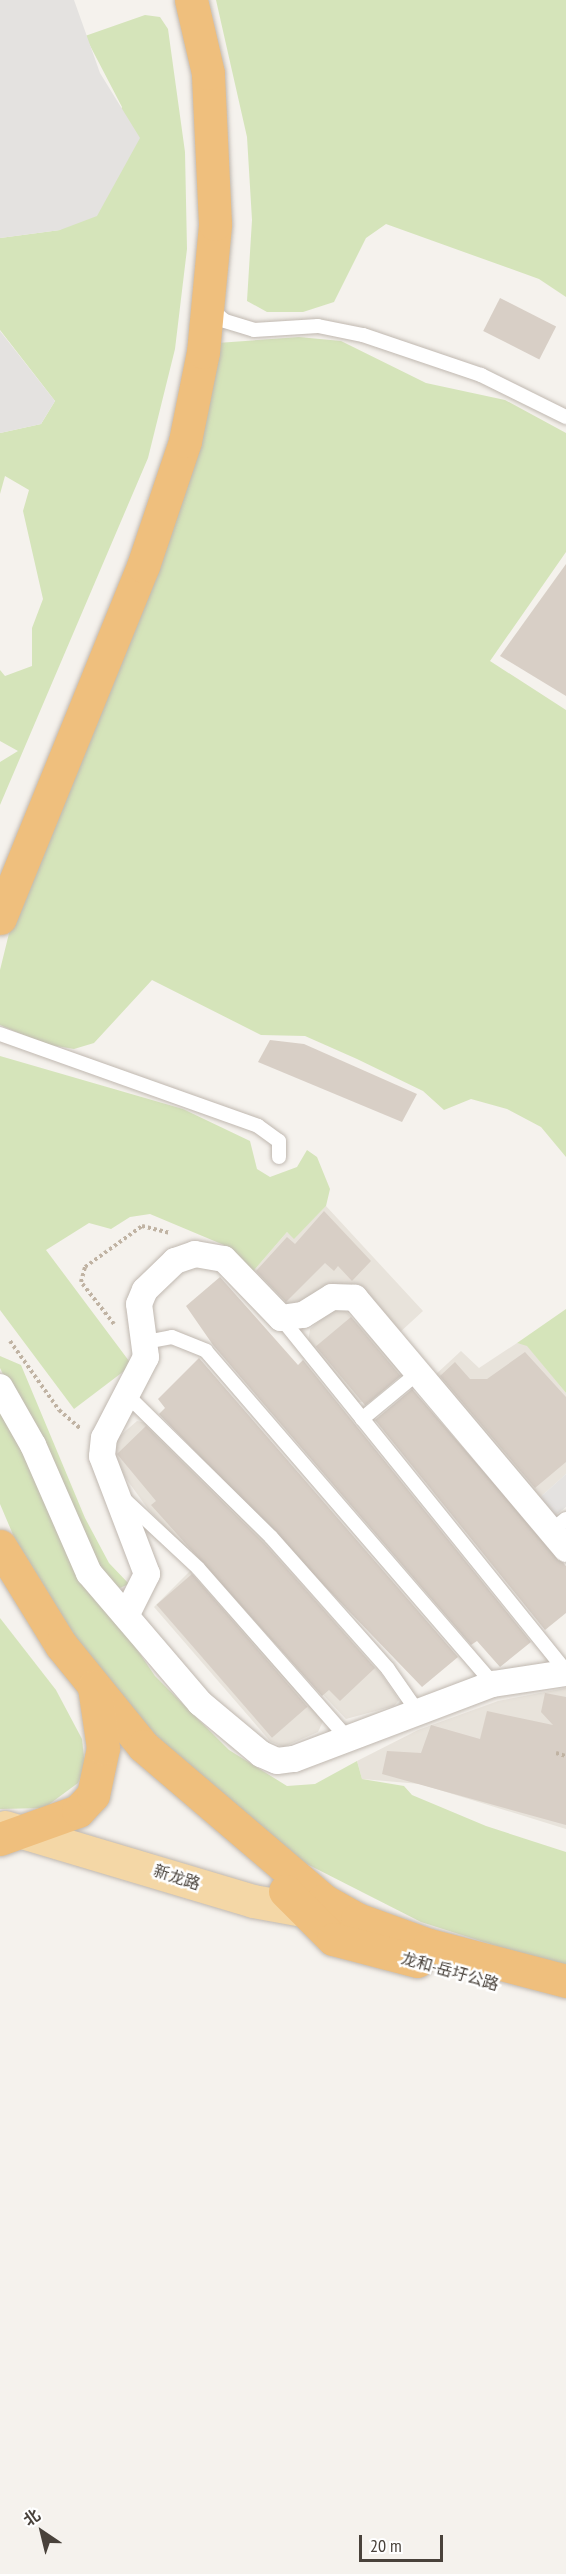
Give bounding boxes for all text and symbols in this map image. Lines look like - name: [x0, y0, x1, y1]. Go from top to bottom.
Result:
- street label: 新龙路: [151, 1860, 203, 1894]
- street label: 龙和-岳圩公路: [399, 1948, 501, 1994]
- north arrow: [12, 2502, 72, 2562]
- text: 北: [19, 2504, 44, 2530]
- scale bar: [362, 2523, 446, 2561]
- text: 20 m: [370, 2534, 402, 2557]

